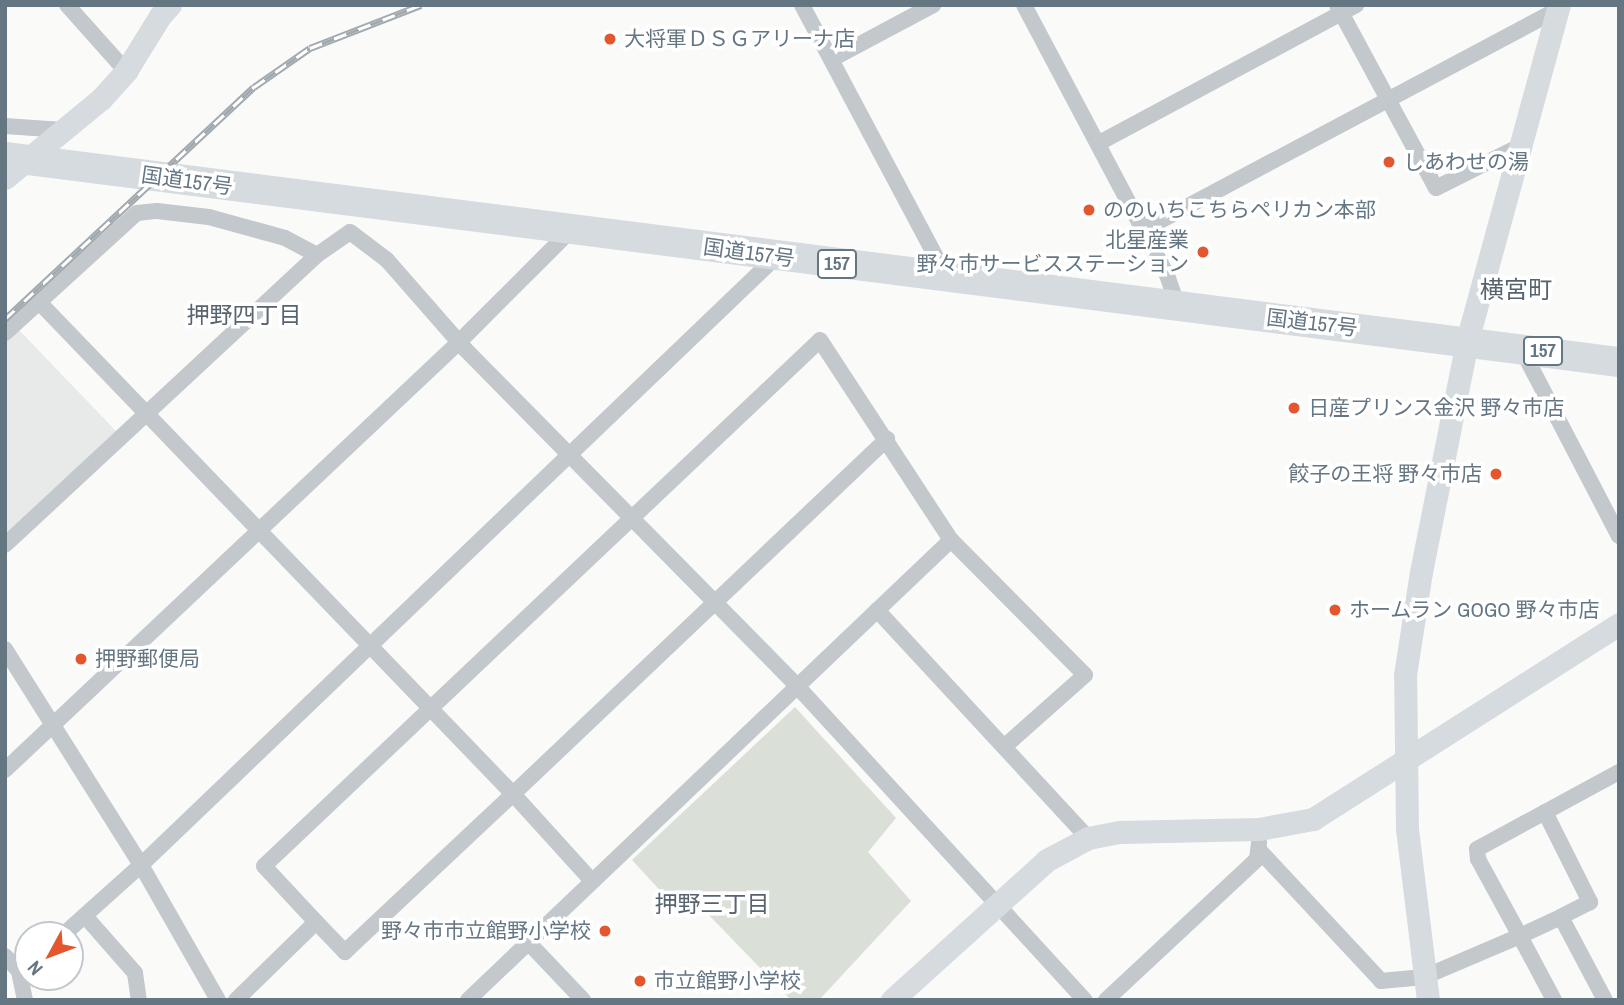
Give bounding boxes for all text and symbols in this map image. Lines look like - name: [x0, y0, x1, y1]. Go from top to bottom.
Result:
- place label: 大将軍ＤＳＧアリーナ店: [624, 26, 855, 52]
- marker: 大将軍ＤＳＧアリーナ店: [602, 31, 618, 47]
- place label: しあわせの湯: [1403, 149, 1529, 175]
- marker: しあわせの湯: [1381, 154, 1397, 170]
- street label: 国道157号: [140, 162, 234, 200]
- place label: ののいちこちらペリカン本部: [1103, 197, 1376, 223]
- marker: ののいちこちらペリカン本部: [1081, 202, 1097, 218]
- place label: 北星産業 野々市サービスステーション: [916, 227, 1189, 277]
- street label: 国道157号: [702, 234, 796, 272]
- marker: 北星産業 野々市サービスステーション: [1195, 244, 1211, 260]
- road number: 157: [816, 248, 858, 280]
- district label: 横宮町: [1480, 276, 1552, 304]
- district label: 押野四丁目: [187, 301, 301, 329]
- street label: 国道157号: [1265, 305, 1359, 341]
- road number: 157: [1522, 336, 1564, 366]
- place label: 日産プリンス金沢 野々市店: [1308, 395, 1565, 421]
- marker: 日産プリンス金沢 野々市店: [1286, 400, 1302, 416]
- place label: 餃子の王将 野々市店: [1288, 461, 1482, 487]
- marker: 餃子の王将 野々市店: [1488, 466, 1504, 482]
- place label: ホームラン GOGO 野々市店: [1349, 597, 1601, 623]
- marker: ホームラン GOGO 野々市店: [1327, 602, 1343, 618]
- place label: 押野郵便局: [95, 646, 200, 672]
- marker: 押野郵便局: [73, 651, 89, 667]
- district label: 押野三丁目: [655, 890, 769, 918]
- place label: 野々市市立館野小学校: [381, 918, 591, 944]
- north arrow: [14, 921, 84, 991]
- marker: 野々市市立館野小学校: [597, 923, 613, 939]
- text: N: [21, 956, 48, 981]
- place label: 市立館野小学校: [654, 968, 801, 994]
- marker: 市立館野小学校: [632, 973, 648, 989]

